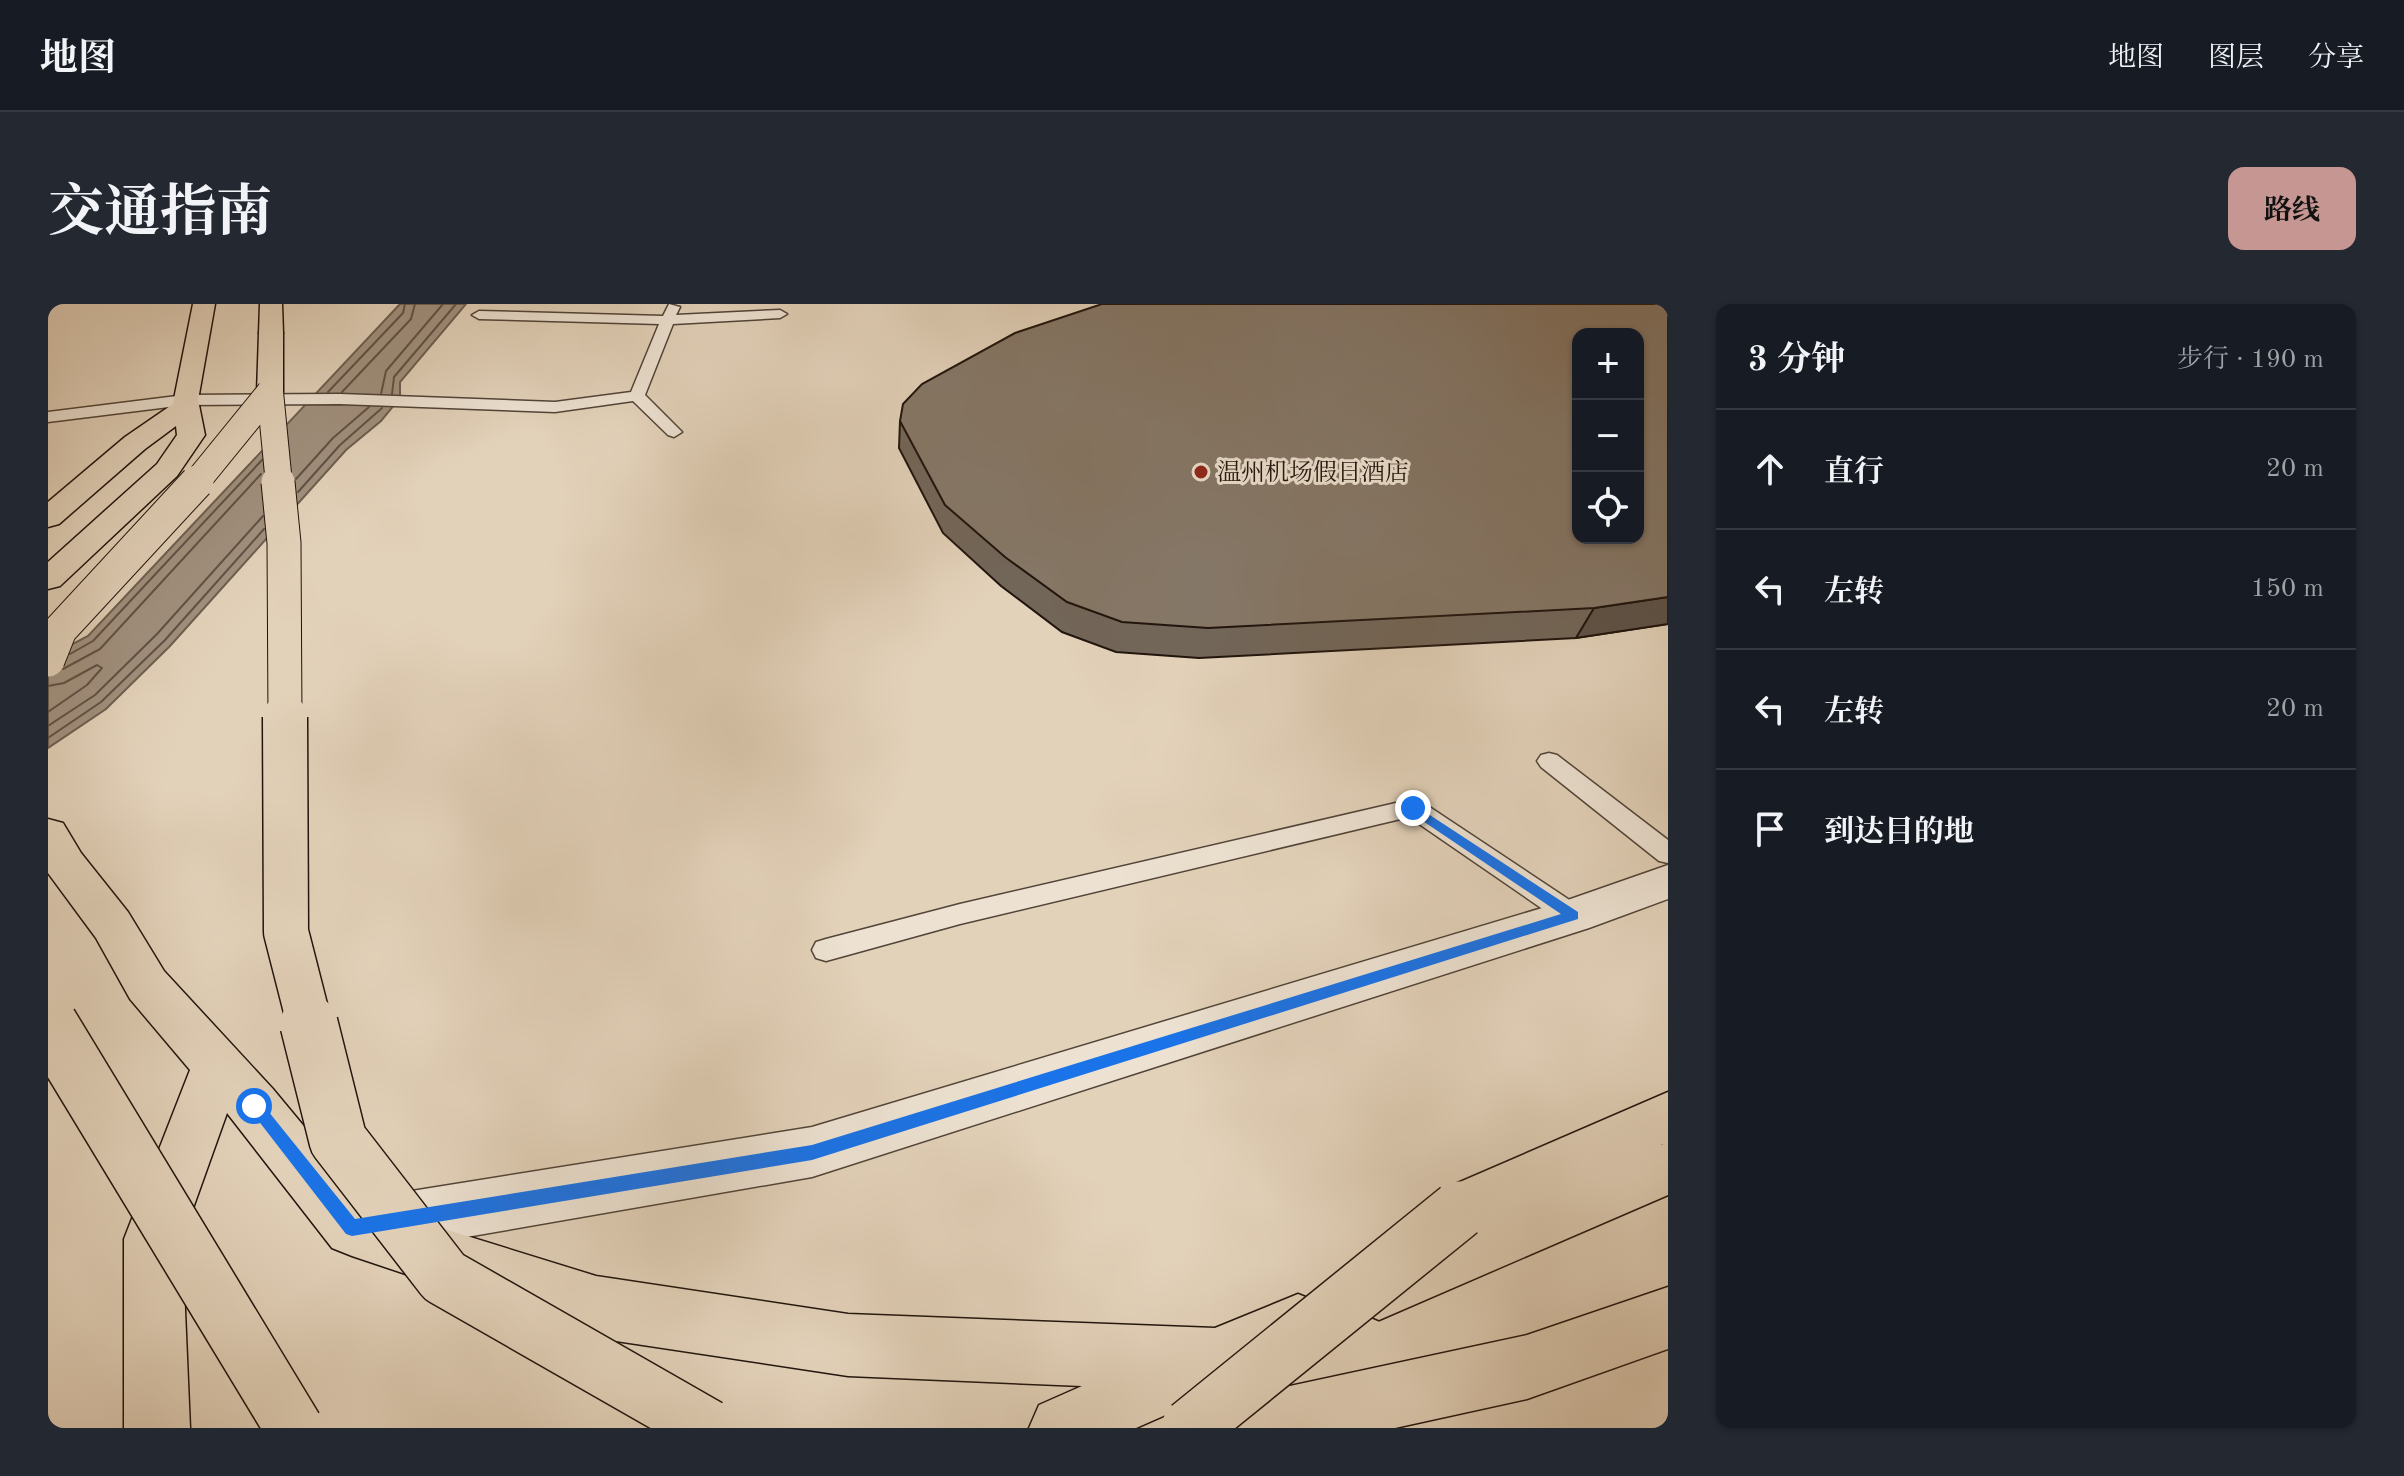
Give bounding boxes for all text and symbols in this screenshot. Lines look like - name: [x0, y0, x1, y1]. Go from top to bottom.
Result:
- text: 地图: [40, 41, 116, 79]
- text: 地图: [2108, 45, 2164, 73]
- text: 图层: [2208, 45, 2264, 73]
- text: 分享: [2308, 45, 2364, 73]
- button: 路线: [2228, 167, 2356, 250]
- text: 交通指南: [48, 187, 272, 243]
- map controls: [1572, 328, 1644, 544]
- button: +: [1572, 328, 1644, 400]
- text: 3 分钟: [1748, 344, 1845, 378]
- text: 步行 · 190 m: [2177, 347, 2324, 373]
- button: −: [1572, 400, 1644, 472]
- icon: ahead: [1748, 447, 1792, 491]
- text: 20 m: [2266, 456, 2324, 482]
- text: 直行: [1824, 458, 1884, 488]
- place label: 温州机场假日酒店: [1217, 459, 1409, 486]
- marker: 温州机场假日酒店: [1192, 463, 1210, 481]
- button: locate: [1572, 472, 1644, 544]
- icon: left: [1748, 567, 1792, 611]
- text: 150 m: [2251, 576, 2324, 602]
- text: 左转: [1824, 578, 1884, 608]
- icon: left: [1748, 687, 1792, 731]
- text: 20 m: [2266, 696, 2324, 722]
- text: 左转: [1824, 698, 1884, 728]
- route end: [1395, 790, 1431, 826]
- icon: arrive: [1748, 807, 1792, 851]
- text: 到达目的地: [1824, 818, 1974, 848]
- route start: [236, 1088, 272, 1124]

